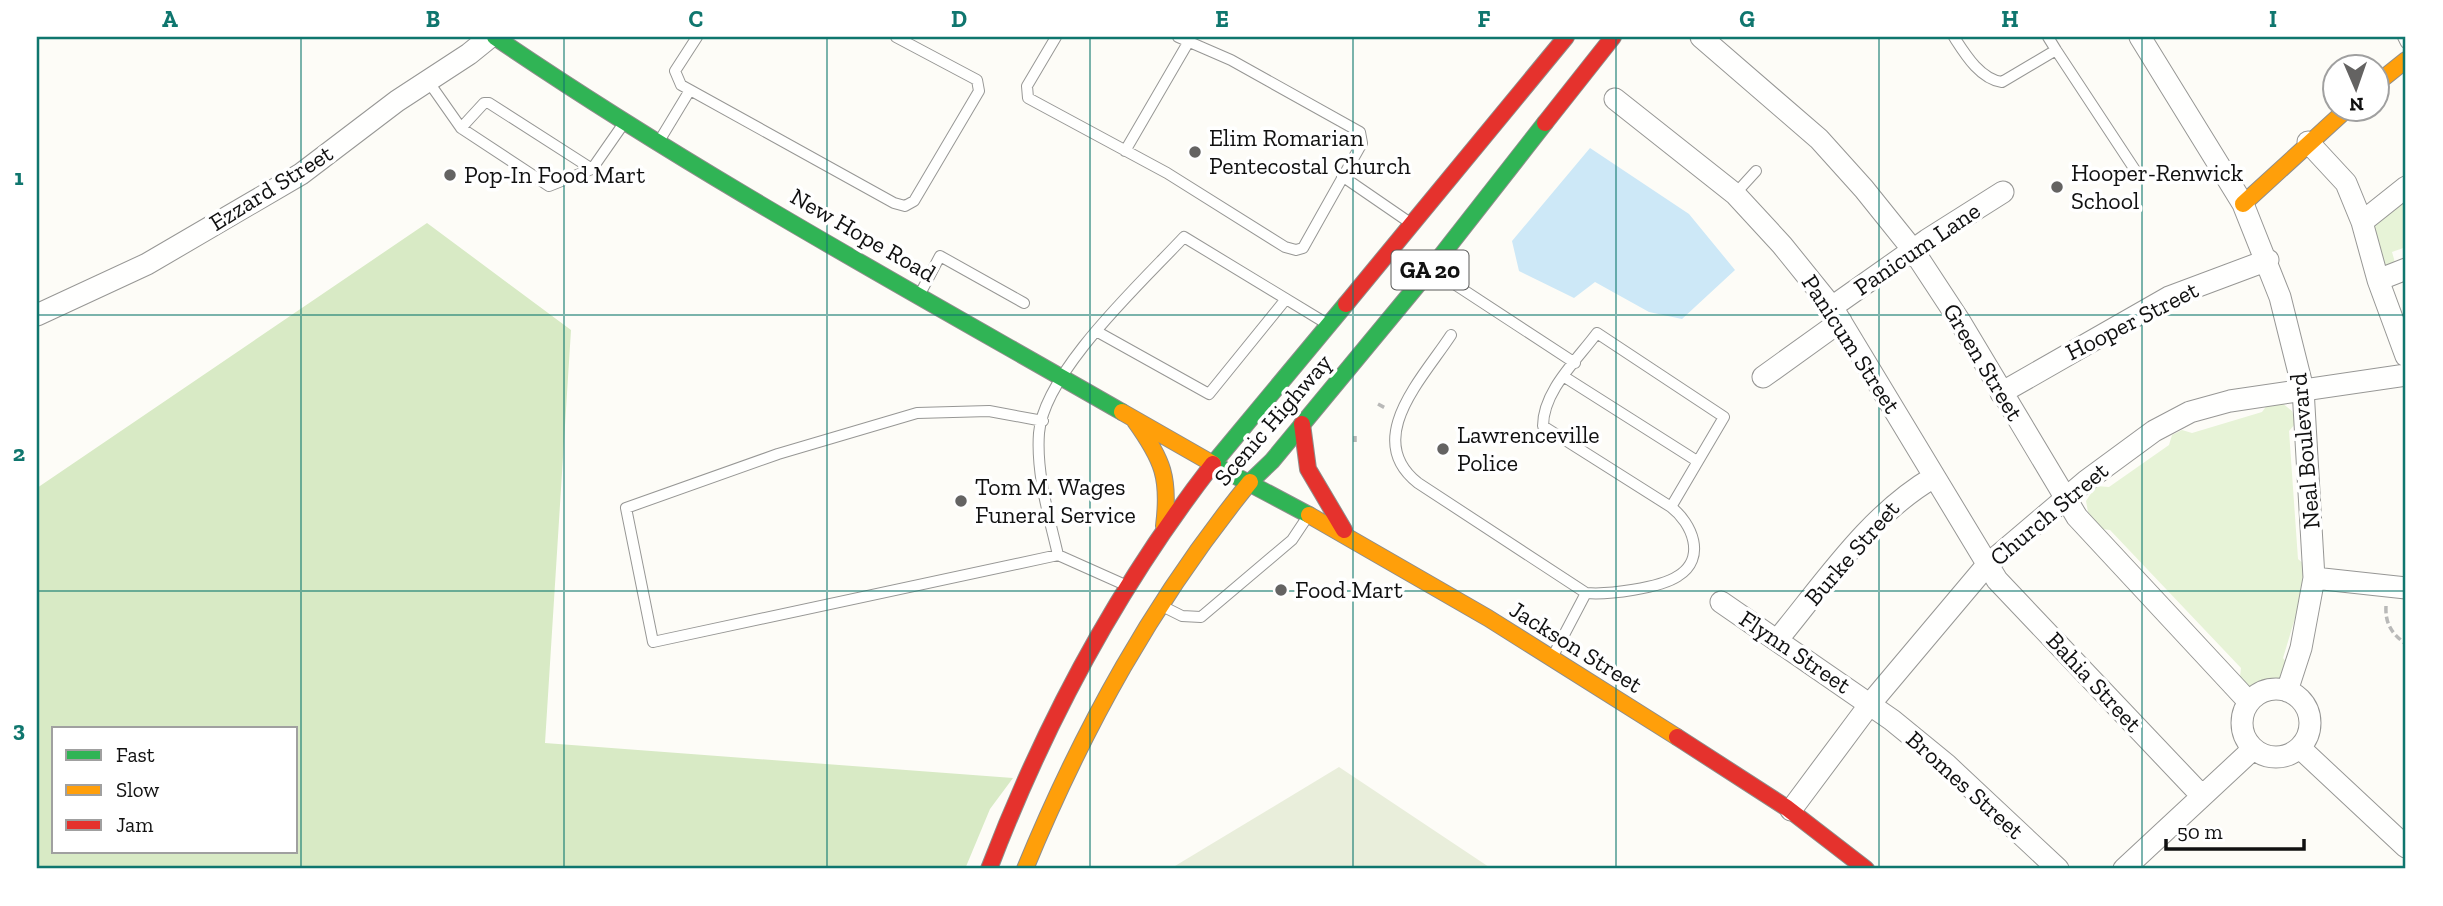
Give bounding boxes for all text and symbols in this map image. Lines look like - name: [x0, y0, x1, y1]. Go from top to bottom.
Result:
- text: A: [162, 5, 178, 33]
- text: B: [426, 5, 440, 33]
- text: C: [689, 5, 703, 33]
- text: D: [951, 5, 967, 33]
- text: E: [1215, 5, 1229, 33]
- text: F: [1477, 5, 1491, 33]
- text: G: [1739, 5, 1755, 33]
- text: H: [2001, 5, 2019, 33]
- text: I: [2269, 5, 2277, 33]
- north arrow: [2320, 52, 2390, 122]
- text: N: [2349, 93, 2364, 116]
- place label: Elim Romarian Pentecostal Church: [1209, 123, 1411, 180]
- street label: Ezzard Street: [204, 138, 338, 237]
- marker: Elim Romarian Pentecostal Church: [1187, 144, 1203, 160]
- place label: Hooper-Renwick School: [2071, 158, 2244, 215]
- place label: Pop-In Food Mart: [464, 160, 645, 189]
- text: 1: [14, 163, 24, 191]
- marker: Pop-In Food Mart: [442, 167, 458, 183]
- marker: Hooper-Renwick School: [2049, 179, 2065, 195]
- street label: New Hope Road: [785, 181, 941, 288]
- street label: Panicum Lane: [1848, 196, 1985, 301]
- road number: GA 20: [1392, 250, 1468, 290]
- street label: Panicum Street: [1796, 269, 1907, 419]
- street label: Hooper Street: [2061, 275, 2203, 366]
- street label: Green Street: [1937, 298, 2030, 426]
- street label: Scenic Highway: [1208, 347, 1338, 491]
- street label: Neal Boulevard: [2283, 372, 2326, 530]
- place label: Lawrenceville Police: [1457, 420, 1600, 477]
- text: 2: [13, 439, 25, 467]
- marker: Lawrenceville Police: [1435, 441, 1451, 457]
- street label: Church Street: [1984, 456, 2114, 571]
- place label: Tom M. Wages Funeral Service: [975, 472, 1136, 529]
- marker: Tom M. Wages Funeral Service: [953, 493, 969, 509]
- street label: Burke Street: [1798, 494, 1905, 611]
- place label: Food Mart: [1295, 575, 1403, 604]
- marker: Food Mart: [1273, 582, 1289, 598]
- street label: Jackson Street: [1505, 594, 1648, 699]
- street label: Flynn Street: [1734, 604, 1856, 699]
- street label: Bahia Street: [2041, 626, 2148, 738]
- text: 3: [13, 715, 25, 743]
- street label: Bromes Street: [1901, 724, 2030, 845]
- legend: [52, 727, 298, 853]
- text: Fast: [116, 742, 155, 767]
- text: Slow: [116, 777, 159, 802]
- scale bar: [2166, 808, 2305, 852]
- text: Jam: [116, 812, 153, 837]
- text: 50 m: [2177, 819, 2223, 844]

